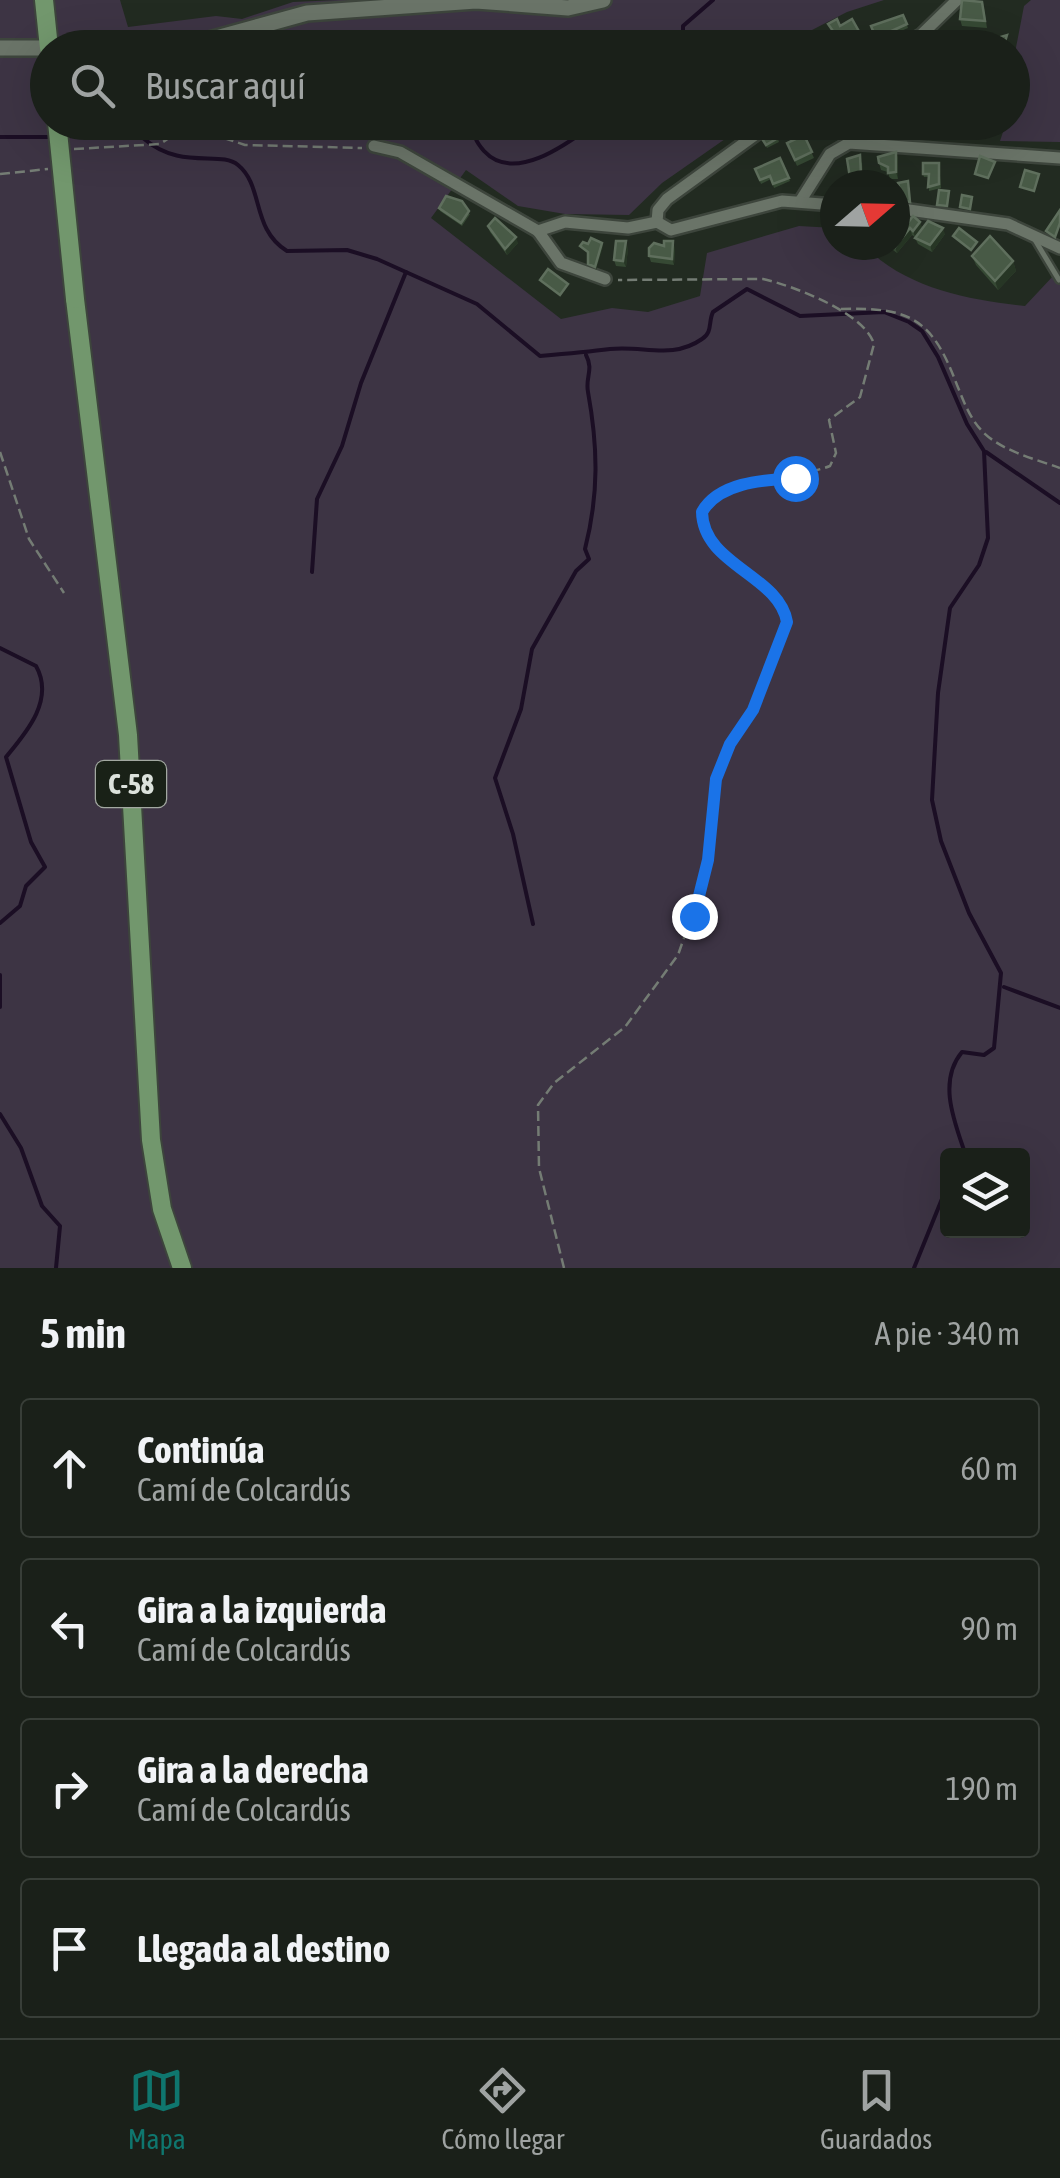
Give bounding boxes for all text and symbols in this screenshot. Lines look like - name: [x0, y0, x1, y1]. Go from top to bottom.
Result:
- search box: [30, 30, 1030, 140]
- icon: search: [65, 58, 120, 113]
- text: Buscar aquí: [145, 64, 306, 107]
- north arrow: [820, 170, 910, 260]
- route start: [773, 456, 819, 502]
- road number: C-58: [96, 761, 166, 807]
- route end: [672, 894, 718, 940]
- map controls: [940, 1148, 1030, 1238]
- button: layers: [940, 1148, 1030, 1238]
- text: 5 min: [40, 1309, 126, 1357]
- text: A pie · 340 m: [875, 1315, 1020, 1352]
- text: Continúa: [137, 1428, 265, 1471]
- icon: ahead: [42, 1441, 97, 1496]
- text: 60 m: [960, 1450, 1018, 1487]
- text: Camí de Colcardús: [137, 1471, 351, 1508]
- text: Gira a la izquierda: [137, 1588, 386, 1631]
- icon: left: [42, 1601, 97, 1656]
- text: 90 m: [960, 1610, 1018, 1647]
- text: Camí de Colcardús: [137, 1631, 351, 1668]
- text: Gira a la derecha: [137, 1748, 369, 1791]
- icon: right: [42, 1761, 97, 1816]
- text: 190 m: [945, 1770, 1018, 1807]
- text: Camí de Colcardús: [137, 1791, 351, 1828]
- icon: arrive: [42, 1921, 97, 1976]
- text: Llegada al destino: [137, 1927, 390, 1970]
- tab: Mapa: [128, 2063, 186, 2155]
- tab: Cómo llegar: [441, 2063, 564, 2155]
- tab: Guardados: [820, 2063, 932, 2155]

